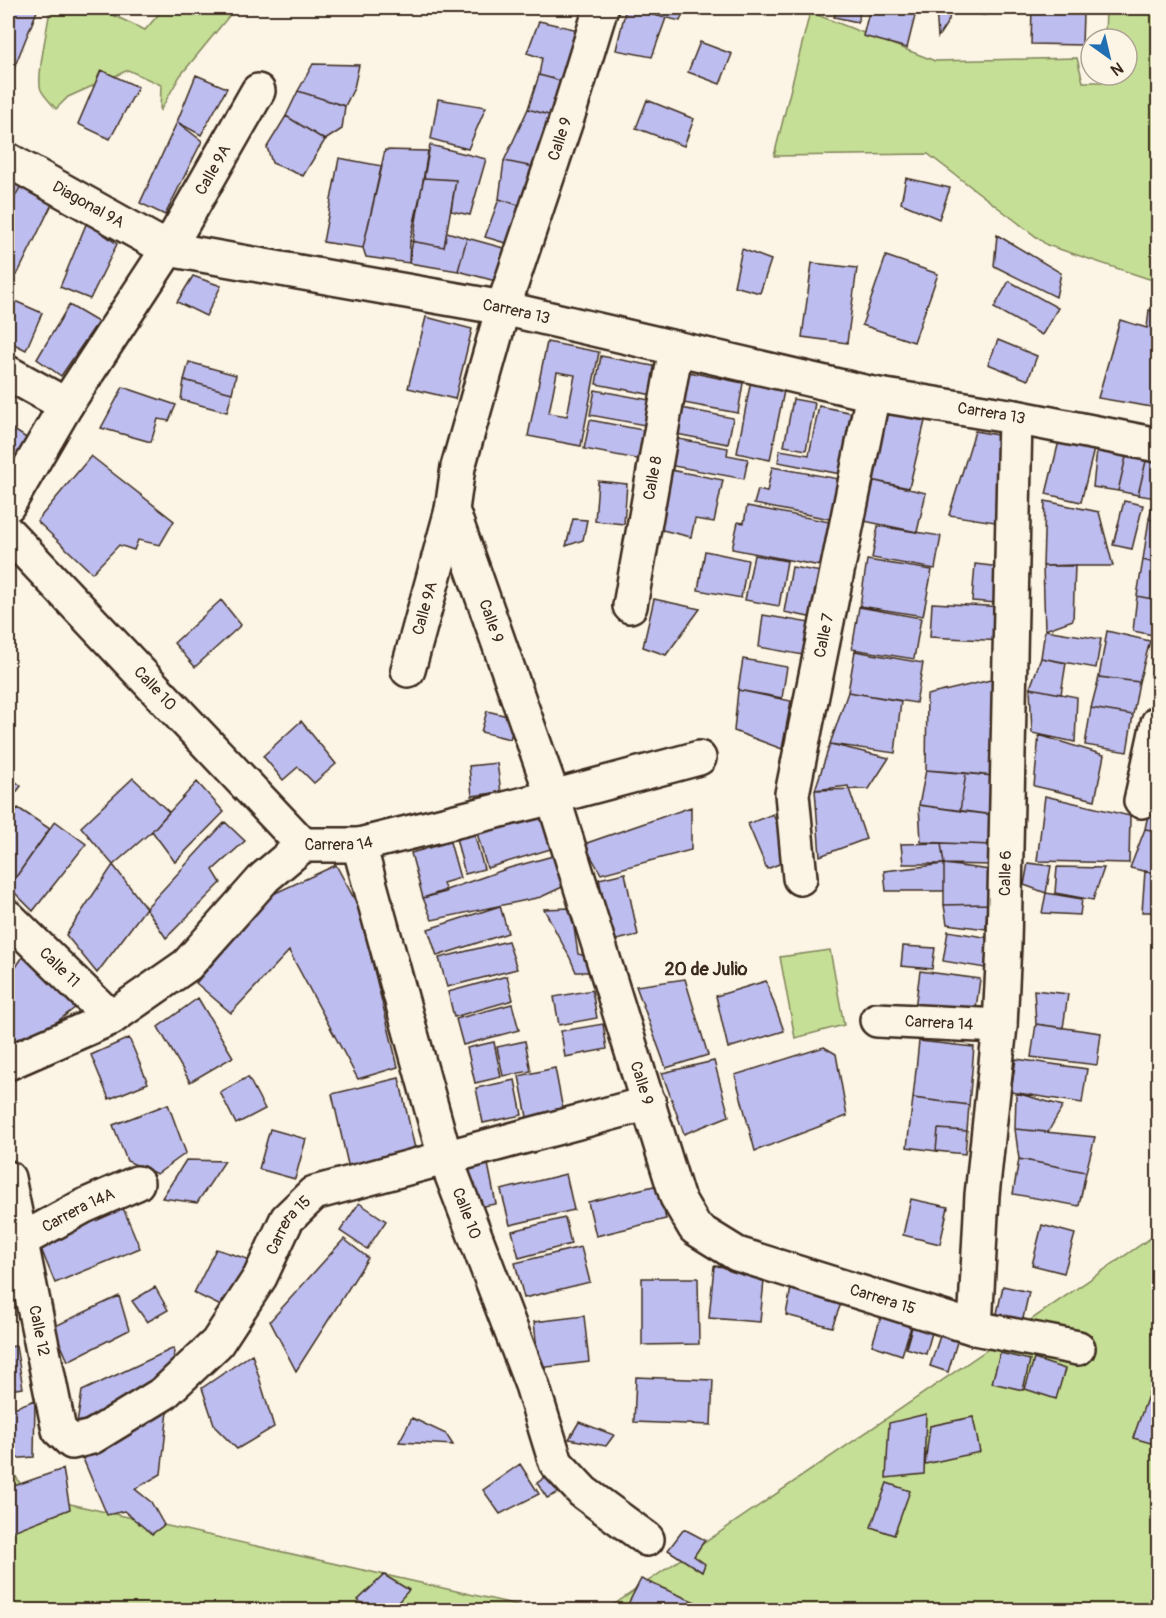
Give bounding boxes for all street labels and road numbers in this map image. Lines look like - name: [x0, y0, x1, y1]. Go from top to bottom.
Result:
- street label: Calle 9: [544, 115, 576, 163]
- street label: Calle 9A: [191, 141, 235, 199]
- street label: Diagonal 9A: [49, 177, 128, 233]
- street label: Carrera 13: [481, 295, 552, 329]
- street label: Carrera 13: [956, 398, 1027, 429]
- street label: Calle 8: [639, 454, 667, 502]
- street label: Calle 9A: [408, 579, 442, 637]
- street label: Calle 9: [474, 597, 508, 645]
- street label: Calle 7: [810, 611, 838, 660]
- street label: Calle 10: [129, 662, 181, 715]
- street label: Carrera 14: [304, 832, 375, 855]
- street label: Calle 6: [995, 850, 1016, 896]
- street label: Calle 11: [35, 943, 84, 992]
- street label: Carrera 14: [904, 1011, 974, 1035]
- street label: Calle 9: [626, 1059, 658, 1107]
- street label: Carrera 14A: [38, 1184, 118, 1237]
- street label: Calle 10: [448, 1185, 485, 1242]
- street label: Carrera 15: [262, 1191, 315, 1258]
- street label: Carrera 15: [847, 1280, 918, 1319]
- street label: Calle 12: [24, 1304, 54, 1358]

